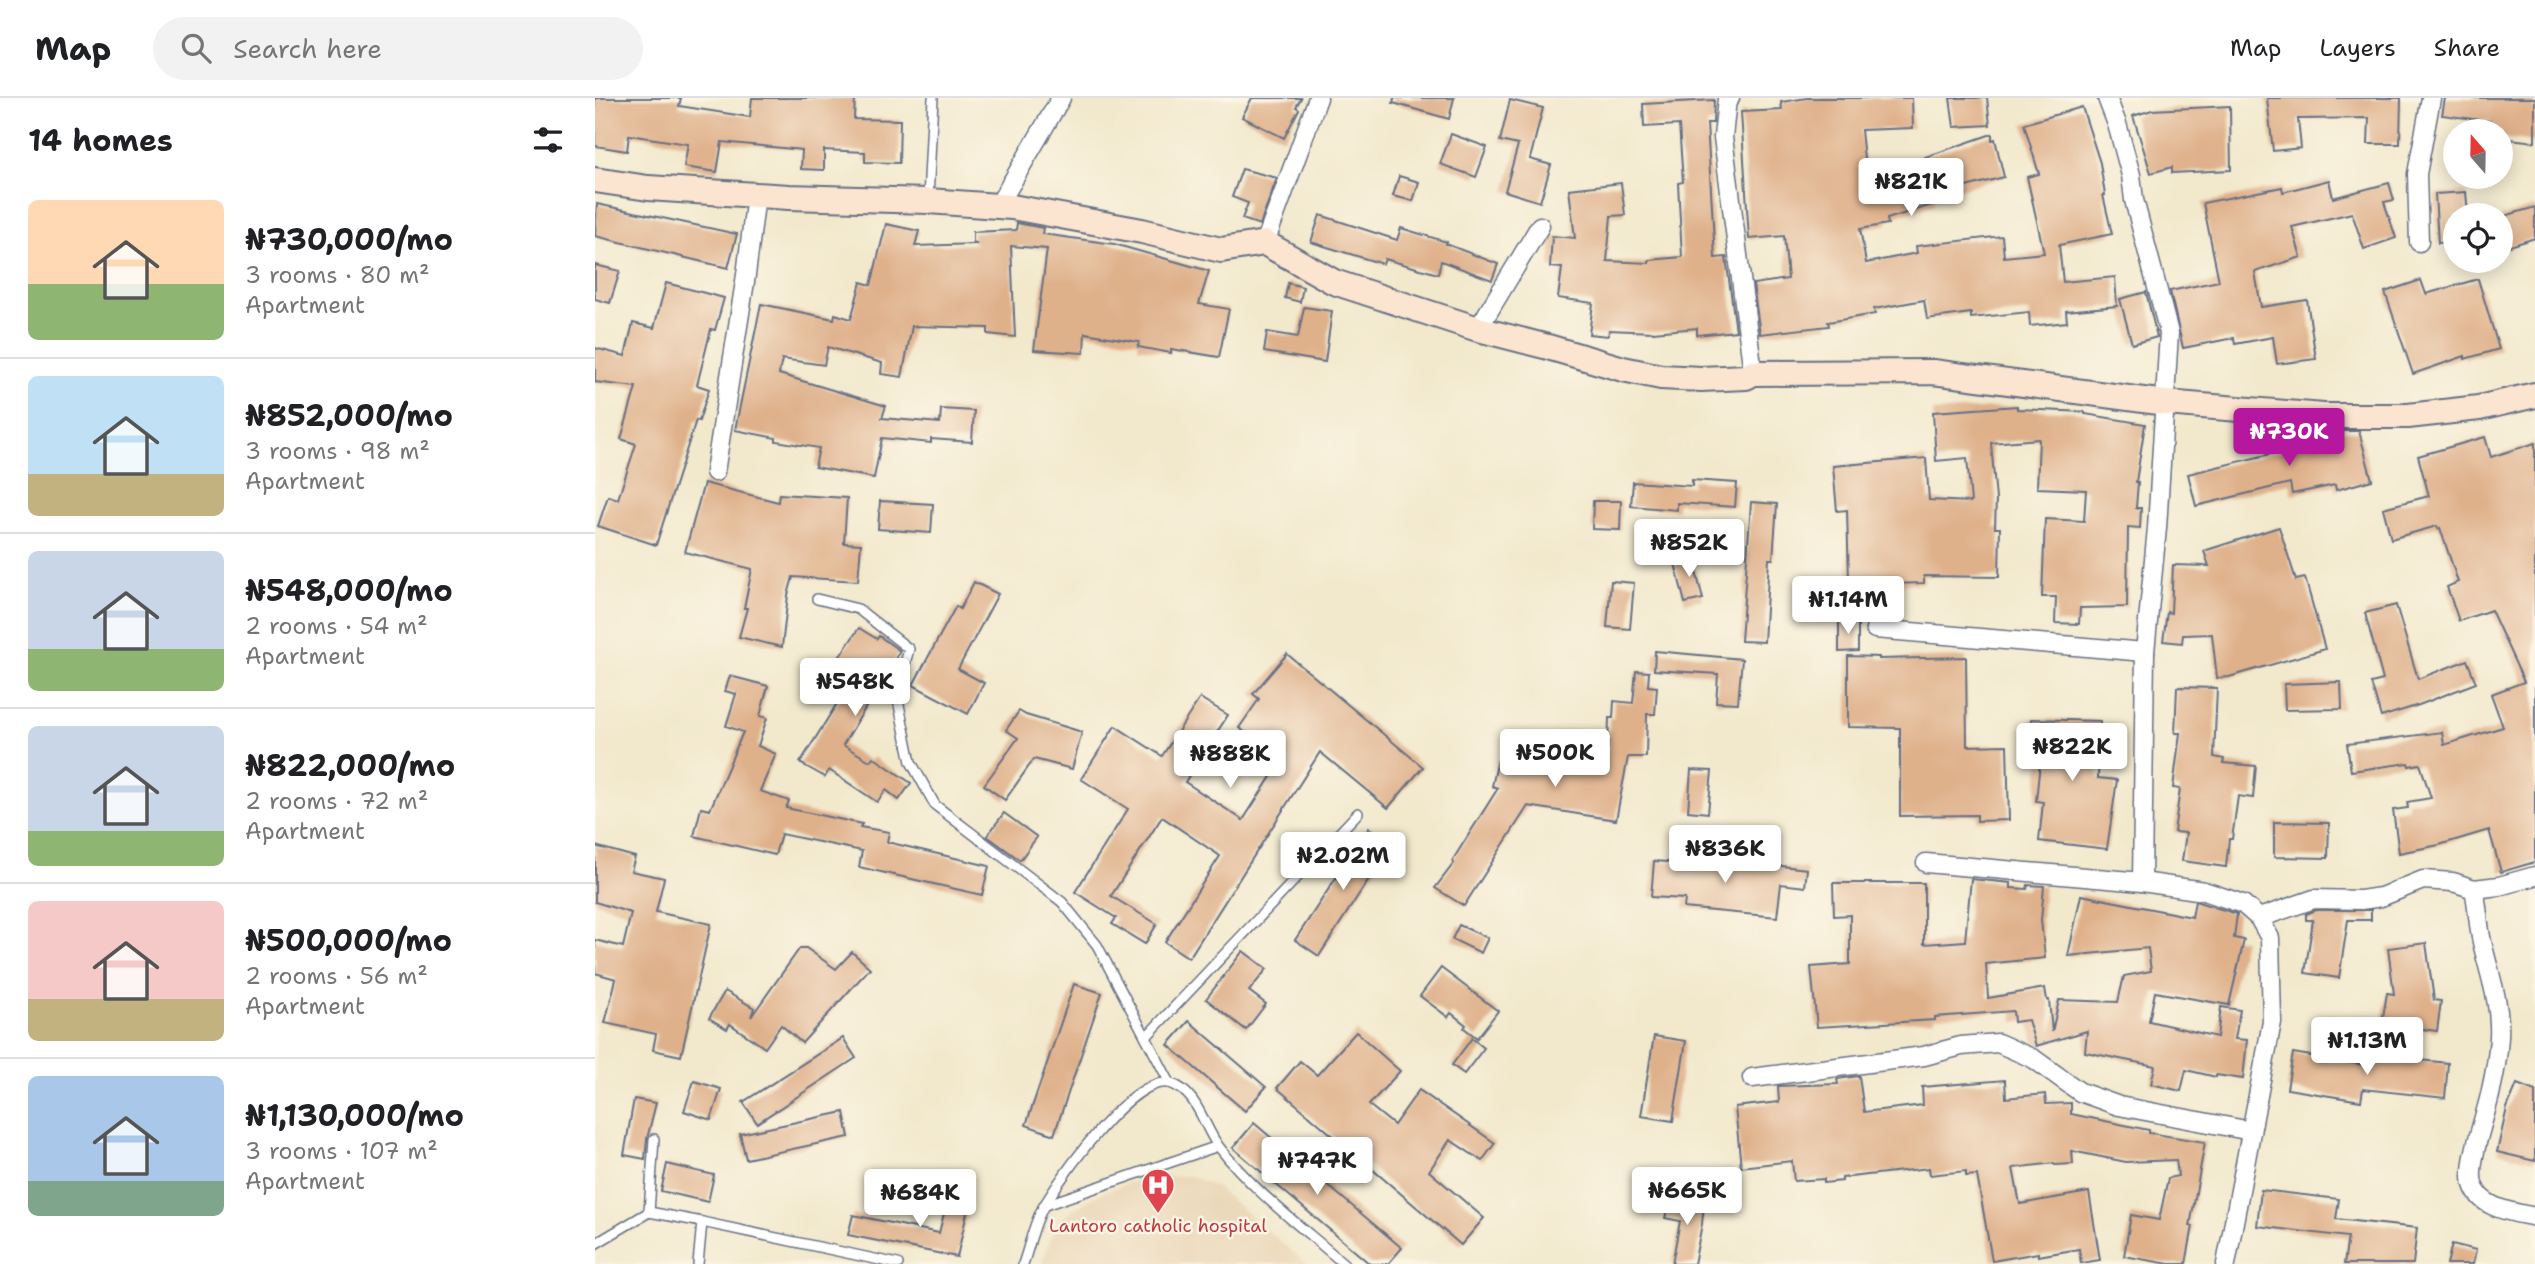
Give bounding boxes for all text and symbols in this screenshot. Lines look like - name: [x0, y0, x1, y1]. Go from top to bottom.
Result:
- search box: [153, 17, 643, 80]
- text: Map: [35, 26, 111, 71]
- icon: search: [177, 29, 215, 67]
- text: Search here: [233, 31, 382, 66]
- text: Map: [2230, 32, 2281, 64]
- text: Layers: [2319, 32, 2396, 64]
- text: Share: [2434, 32, 2500, 64]
- north arrow: [2443, 119, 2513, 189]
- map controls: [2443, 119, 2513, 273]
- text: 14 homes: [28, 120, 173, 161]
- icon: filters: [529, 121, 567, 159]
- pin: ₦821K: [1862, 158, 1960, 218]
- text: ₦821K: [1875, 166, 1948, 196]
- button: locate: [2443, 203, 2513, 273]
- text: ₦730,000/mo: [245, 219, 453, 260]
- icon: home: [84, 228, 168, 312]
- text: 3 rooms · 80 m²: [245, 260, 430, 290]
- text: Apartment: [245, 290, 365, 320]
- text: ₦852,000/mo: [245, 395, 453, 436]
- icon: home: [84, 404, 168, 488]
- pin: ₦730K: [2240, 408, 2338, 468]
- text: ₦730K: [2249, 416, 2329, 446]
- text: 3 rooms · 98 m²: [245, 436, 430, 466]
- text: Apartment: [245, 466, 365, 496]
- pin: ₦852K: [1640, 519, 1738, 579]
- text: ₦852K: [1650, 527, 1728, 557]
- text: ₦548,000/mo: [245, 570, 453, 611]
- pin: ₦1.14M: [1791, 576, 1905, 636]
- icon: home: [84, 579, 168, 663]
- text: ₦1.14M: [1808, 584, 1888, 614]
- text: 2 rooms · 54 m²: [245, 611, 428, 641]
- text: Apartment: [245, 641, 365, 671]
- pin: ₦548K: [806, 658, 904, 718]
- text: ₦548K: [816, 666, 894, 696]
- pin: ₦822K: [2023, 724, 2121, 783]
- pin: ₦888K: [1181, 730, 1279, 790]
- pin: ₦500K: [1506, 730, 1604, 789]
- text: ₦822K: [2032, 731, 2112, 761]
- text: ₦500K: [1516, 737, 1594, 767]
- text: ₦888K: [1190, 738, 1270, 768]
- text: ₦822,000/mo: [245, 745, 455, 786]
- icon: home: [84, 754, 168, 838]
- text: 2 rooms · 72 m²: [245, 786, 428, 816]
- text: Apartment: [245, 816, 365, 846]
- pin: ₦836K: [1676, 826, 1774, 885]
- pin: ₦2.02M: [1286, 832, 1400, 892]
- text: ₦836K: [1685, 833, 1765, 863]
- text: ₦2.02M: [1297, 840, 1389, 870]
- text: ₦500,000/mo: [245, 920, 452, 961]
- icon: home: [84, 929, 168, 1013]
- text: 2 rooms · 56 m²: [245, 961, 428, 991]
- text: Apartment: [245, 991, 365, 1021]
- pin: ₦1.13M: [2310, 1018, 2424, 1077]
- text: ₦1.13M: [2327, 1025, 2407, 1055]
- text: ₦1,130,000/mo: [245, 1095, 464, 1136]
- icon: home: [84, 1104, 168, 1188]
- text: 3 rooms · 107 m²: [245, 1136, 438, 1166]
- pin: ₦747K: [1268, 1138, 1366, 1197]
- text: ₦747K: [1278, 1145, 1356, 1175]
- text: Apartment: [245, 1166, 365, 1196]
- hospital icon: Lantoro catholic hospital: [1139, 1166, 1177, 1215]
- pin: ₦665K: [1638, 1168, 1736, 1227]
- pin: ₦684K: [871, 1170, 969, 1229]
- text: ₦665K: [1648, 1175, 1726, 1205]
- text: ₦684K: [880, 1177, 960, 1207]
- place label: Lantoro catholic hospital: [1049, 1214, 1267, 1238]

